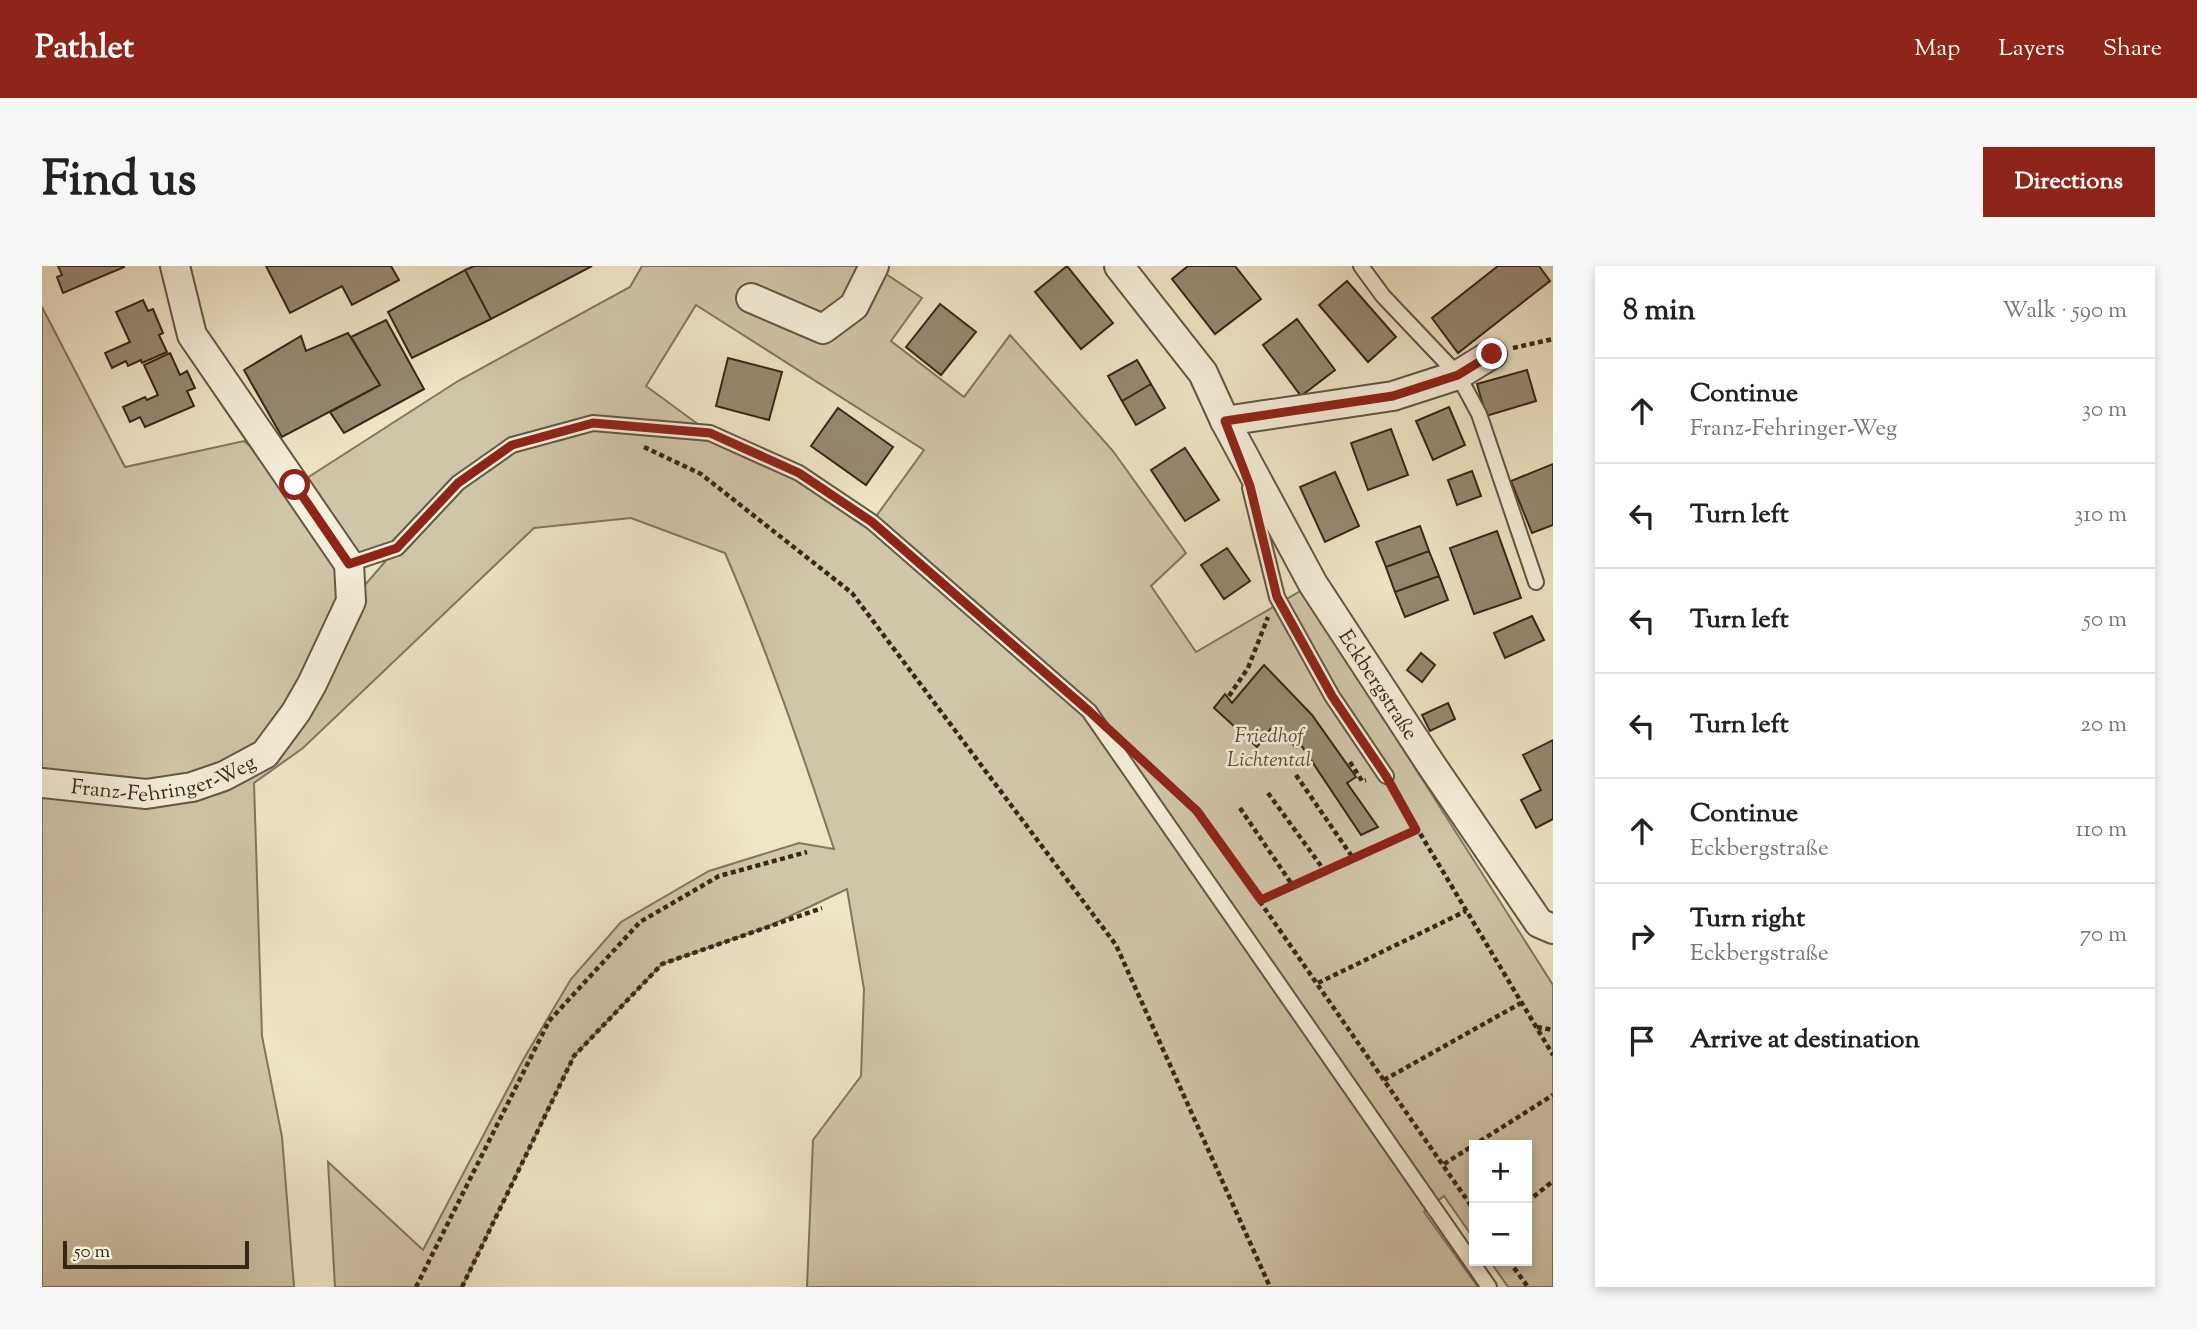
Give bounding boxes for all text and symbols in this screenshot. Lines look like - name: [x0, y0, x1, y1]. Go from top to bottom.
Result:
- text: Pathlet: [35, 25, 134, 73]
- text: Map: [1914, 32, 1960, 66]
- text: Layers: [1998, 32, 2065, 66]
- text: Share: [2103, 32, 2162, 66]
- text: Find us: [42, 147, 196, 217]
- button: Directions: [1983, 147, 2155, 217]
- text: 8 min: [1623, 290, 1695, 333]
- text: Walk · 590 m: [2002, 295, 2127, 328]
- route end: [1476, 338, 1507, 369]
- text: Continue: [1690, 376, 1798, 413]
- icon: ahead: [1623, 392, 1661, 430]
- text: 30 m: [2082, 394, 2127, 427]
- text: Franz-Fehringer-Weg: [1690, 413, 1897, 446]
- route start: [279, 469, 310, 500]
- icon: left: [1623, 497, 1661, 535]
- text: Turn left: [1690, 497, 1789, 534]
- text: 310 m: [2074, 499, 2127, 532]
- icon: left: [1623, 602, 1661, 640]
- text: Turn left: [1690, 602, 1789, 639]
- text: 50 m: [2083, 604, 2127, 637]
- street label: Eckbergstraße: [1330, 624, 1424, 747]
- icon: left: [1623, 707, 1661, 745]
- text: Turn left: [1690, 707, 1789, 744]
- text: 20 m: [2080, 709, 2127, 742]
- park label: Friedhof Lichtental: [1227, 722, 1311, 776]
- street label: Franz-Fehringer-Weg: [69, 749, 262, 811]
- text: Continue: [1690, 796, 1798, 833]
- icon: ahead: [1623, 812, 1661, 850]
- text: 110 m: [2076, 814, 2127, 847]
- text: Eckbergstraße: [1690, 833, 1829, 866]
- text: Turn right: [1690, 901, 1805, 938]
- icon: right: [1623, 917, 1661, 955]
- text: 70 m: [2080, 919, 2127, 952]
- text: Eckbergstraße: [1690, 938, 1829, 971]
- icon: arrive: [1623, 1022, 1661, 1060]
- text: Arrive at destination: [1690, 1022, 1920, 1059]
- map controls: [1469, 1140, 1532, 1266]
- button: +: [1469, 1140, 1532, 1203]
- button: −: [1469, 1203, 1532, 1266]
- scale bar: [63, 1238, 248, 1270]
- text: 50 m: [74, 1239, 110, 1266]

